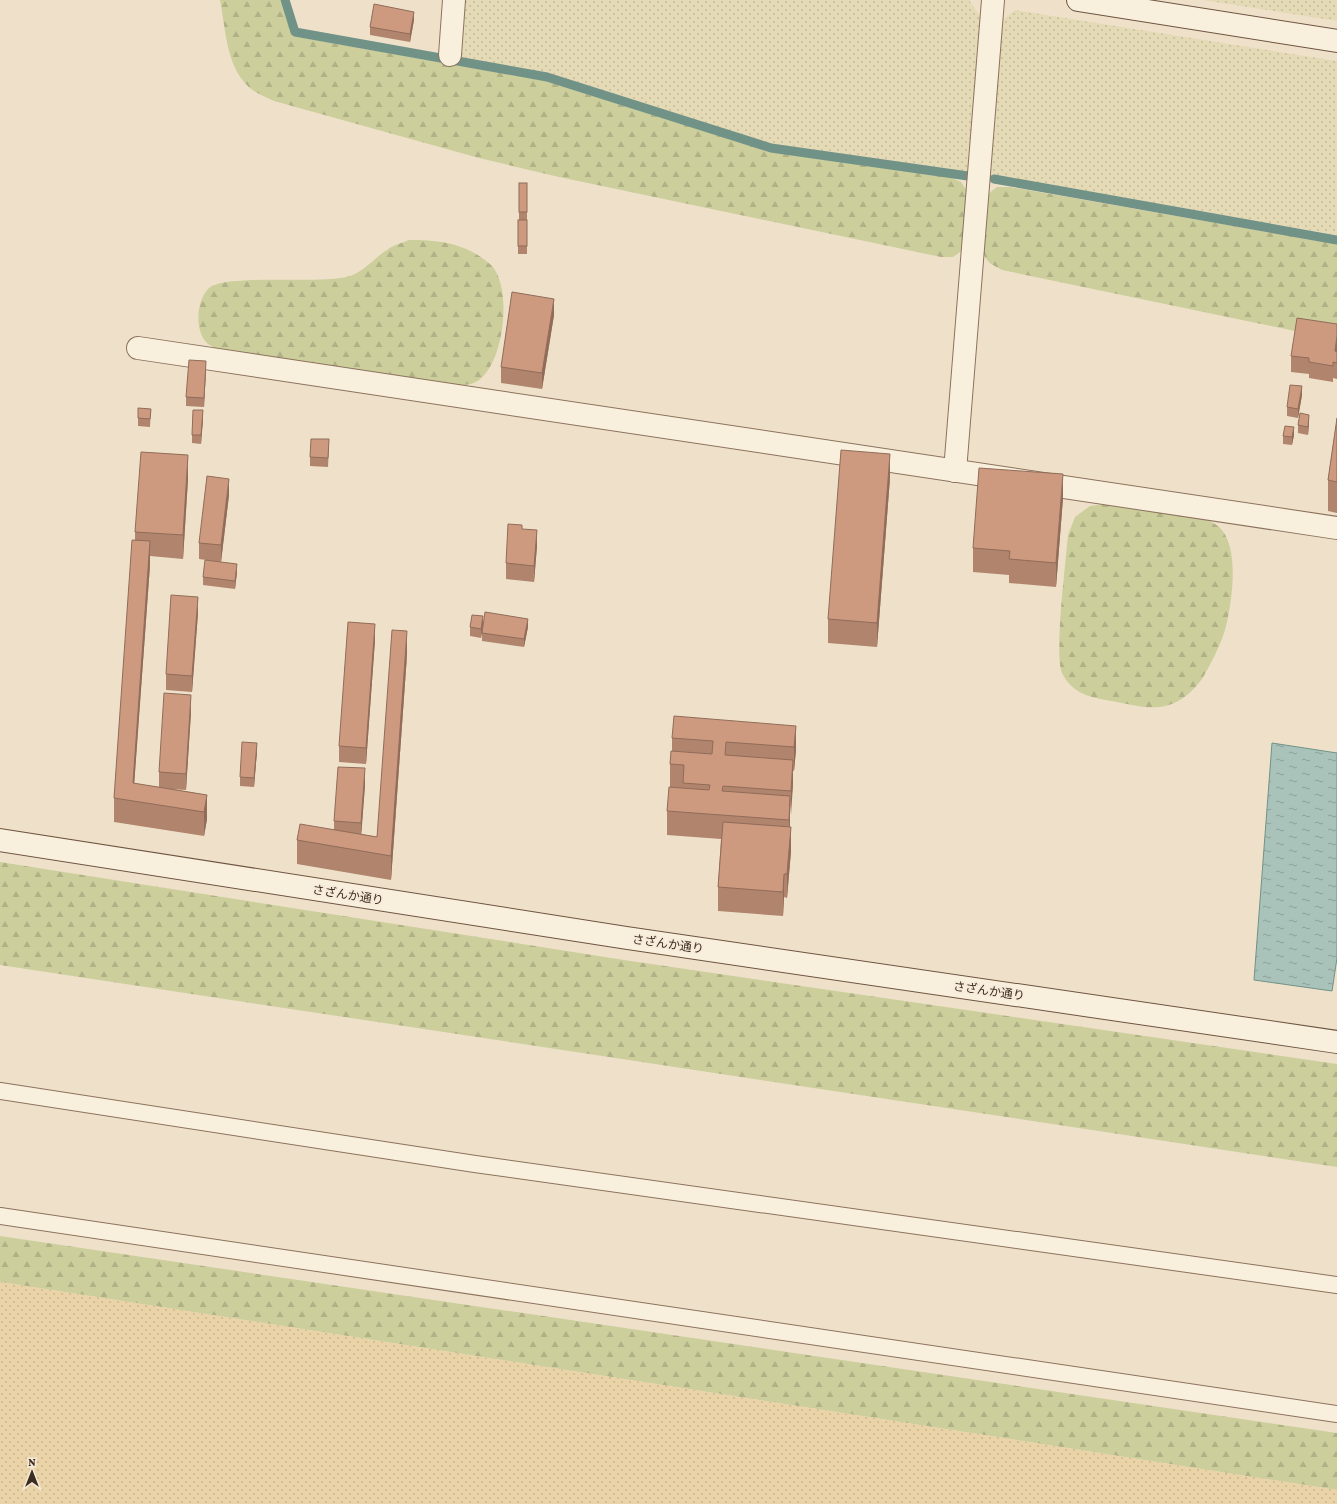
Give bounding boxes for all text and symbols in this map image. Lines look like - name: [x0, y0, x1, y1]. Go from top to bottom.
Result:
- street label: さざんか通り: [311, 882, 385, 908]
- street label: さざんか通り: [631, 932, 705, 956]
- street label: さざんか通り: [952, 979, 1026, 1003]
- north arrow: [12, 1452, 52, 1492]
- text: N: [28, 1456, 36, 1468]

